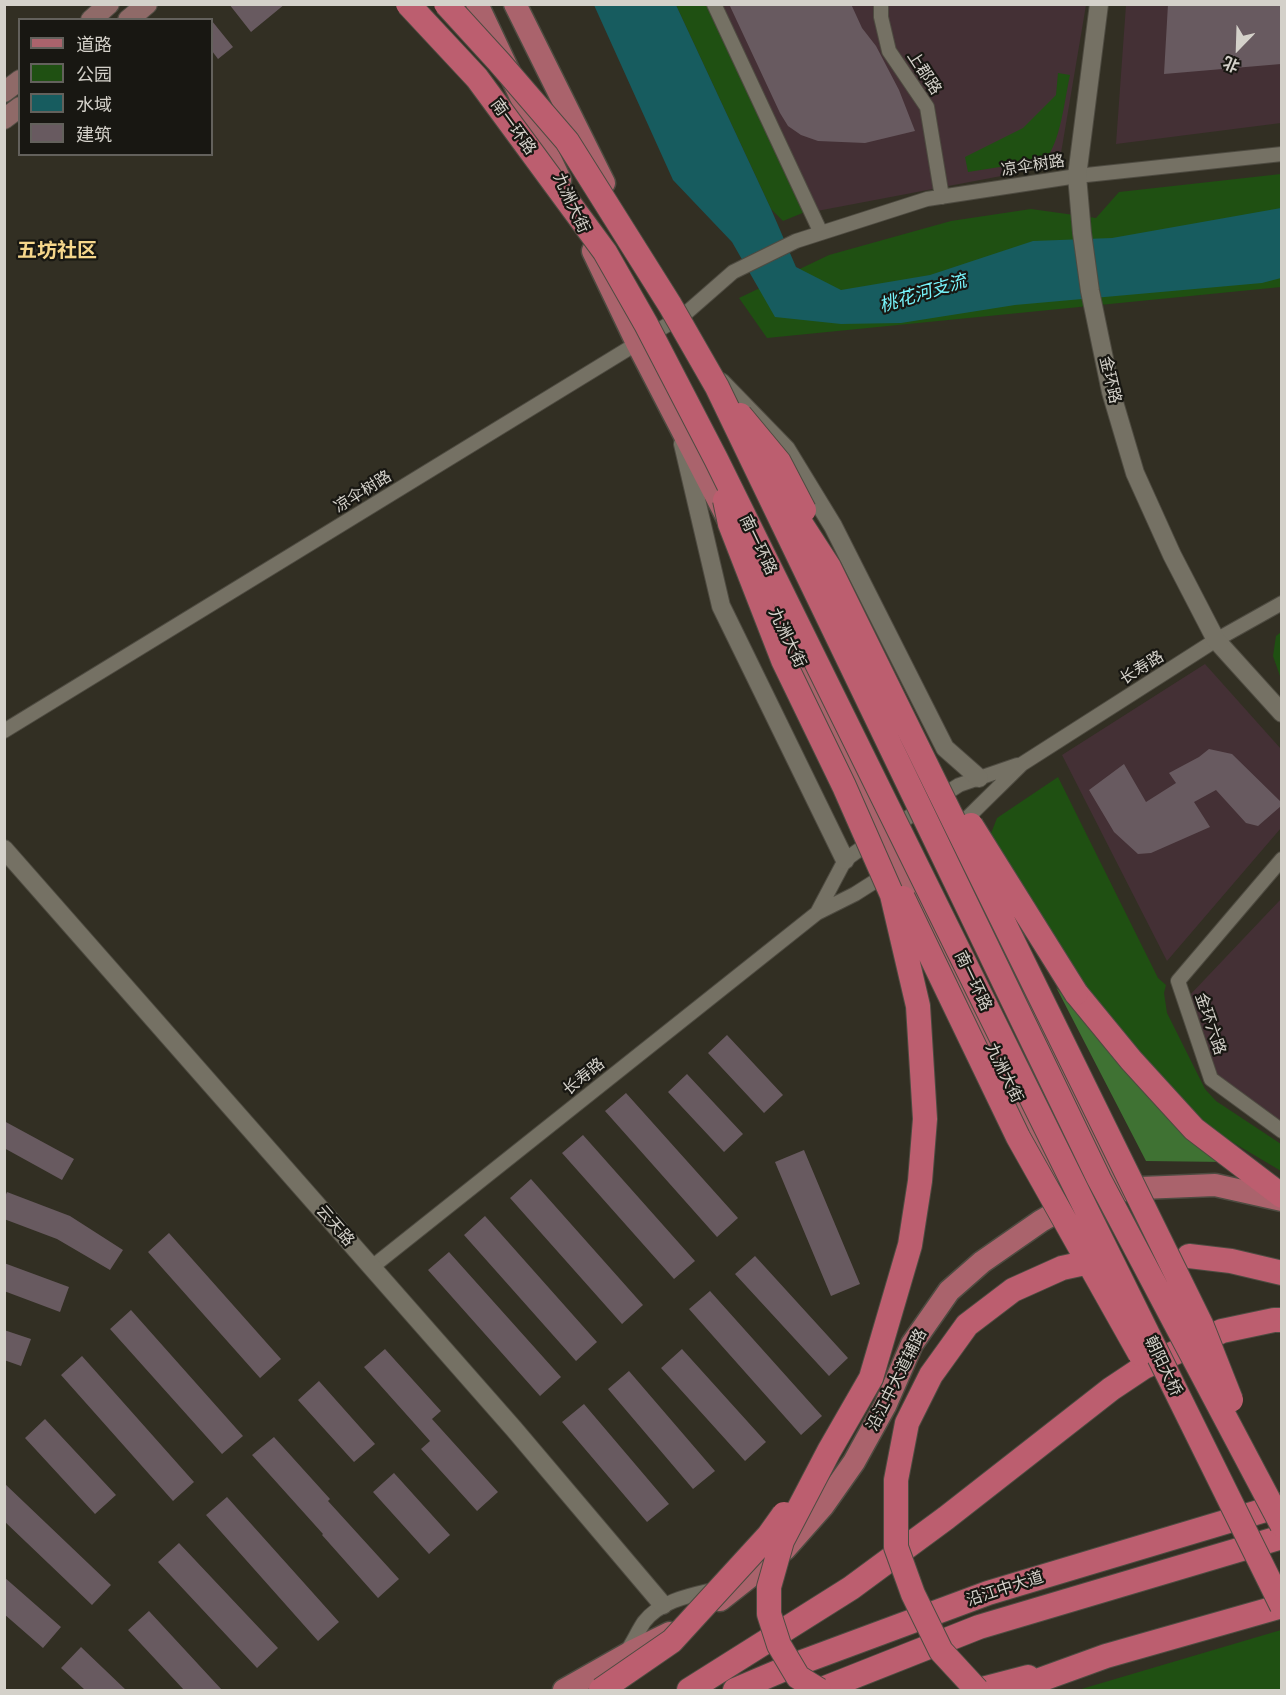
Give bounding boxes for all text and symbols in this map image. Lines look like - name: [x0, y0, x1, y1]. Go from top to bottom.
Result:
- legend: [18, 18, 213, 156]
- north arrow: [1208, 18, 1268, 78]
- text: 道路: [76, 33, 112, 56]
- street label: 上郡路: [903, 48, 945, 98]
- text: 北: [1220, 52, 1242, 77]
- text: 公园: [76, 63, 112, 86]
- text: 水域: [76, 93, 112, 116]
- street label: 南一环路: [486, 95, 540, 159]
- text: 建筑: [76, 123, 112, 146]
- street label: 凉伞树路: [1000, 152, 1066, 180]
- street label: 九洲大街: [549, 170, 593, 236]
- district label: 五坊社区: [17, 239, 97, 263]
- water label: 桃花河支流: [877, 271, 969, 317]
- street label: 金环路: [1095, 354, 1125, 406]
- street label: 凉伞树路: [331, 467, 395, 517]
- street label: 南一环路: [735, 512, 781, 578]
- street label: 九洲大街: [764, 605, 810, 671]
- street label: 长寿路: [1117, 647, 1167, 689]
- street label: 南一环路: [950, 948, 996, 1014]
- street label: 金环六路: [1191, 991, 1229, 1057]
- street label: 九洲大街: [981, 1040, 1027, 1106]
- street label: 长寿路: [559, 1054, 609, 1100]
- street label: 云天路: [312, 1202, 358, 1250]
- street label: 沿江中大道辅路: [863, 1326, 931, 1434]
- street label: 朝阳大桥: [1140, 1333, 1186, 1399]
- street label: 沿江中大道: [964, 1568, 1046, 1610]

